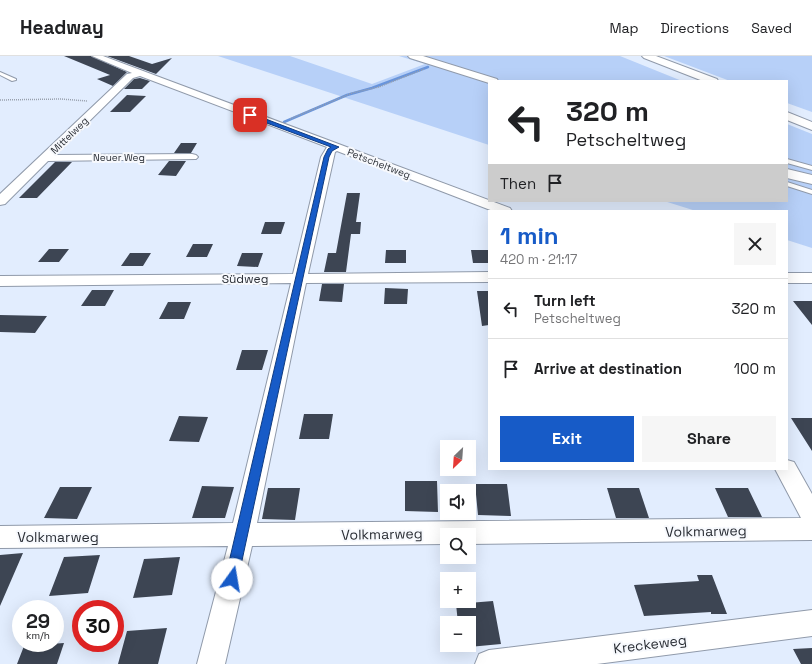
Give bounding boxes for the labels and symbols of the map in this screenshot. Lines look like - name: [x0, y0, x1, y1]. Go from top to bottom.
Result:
- pin: [233, 98, 267, 132]
- street label: Mittelweg: [48, 114, 91, 157]
- street label: Petscheltweg: [345, 145, 412, 182]
- street label: Neuer Weg: [93, 151, 145, 164]
- street label: Südweg: [222, 271, 268, 287]
- north arrow: [440, 440, 476, 476]
- street label: Volkmarweg: [665, 521, 747, 541]
- street label: Volkmarweg: [341, 524, 423, 544]
- street label: Volkmarweg: [17, 528, 99, 546]
- position arrow: [211, 558, 253, 600]
- speed limit sign: 30: [72, 600, 124, 652]
- street label: Kreckeweg: [612, 631, 688, 657]

